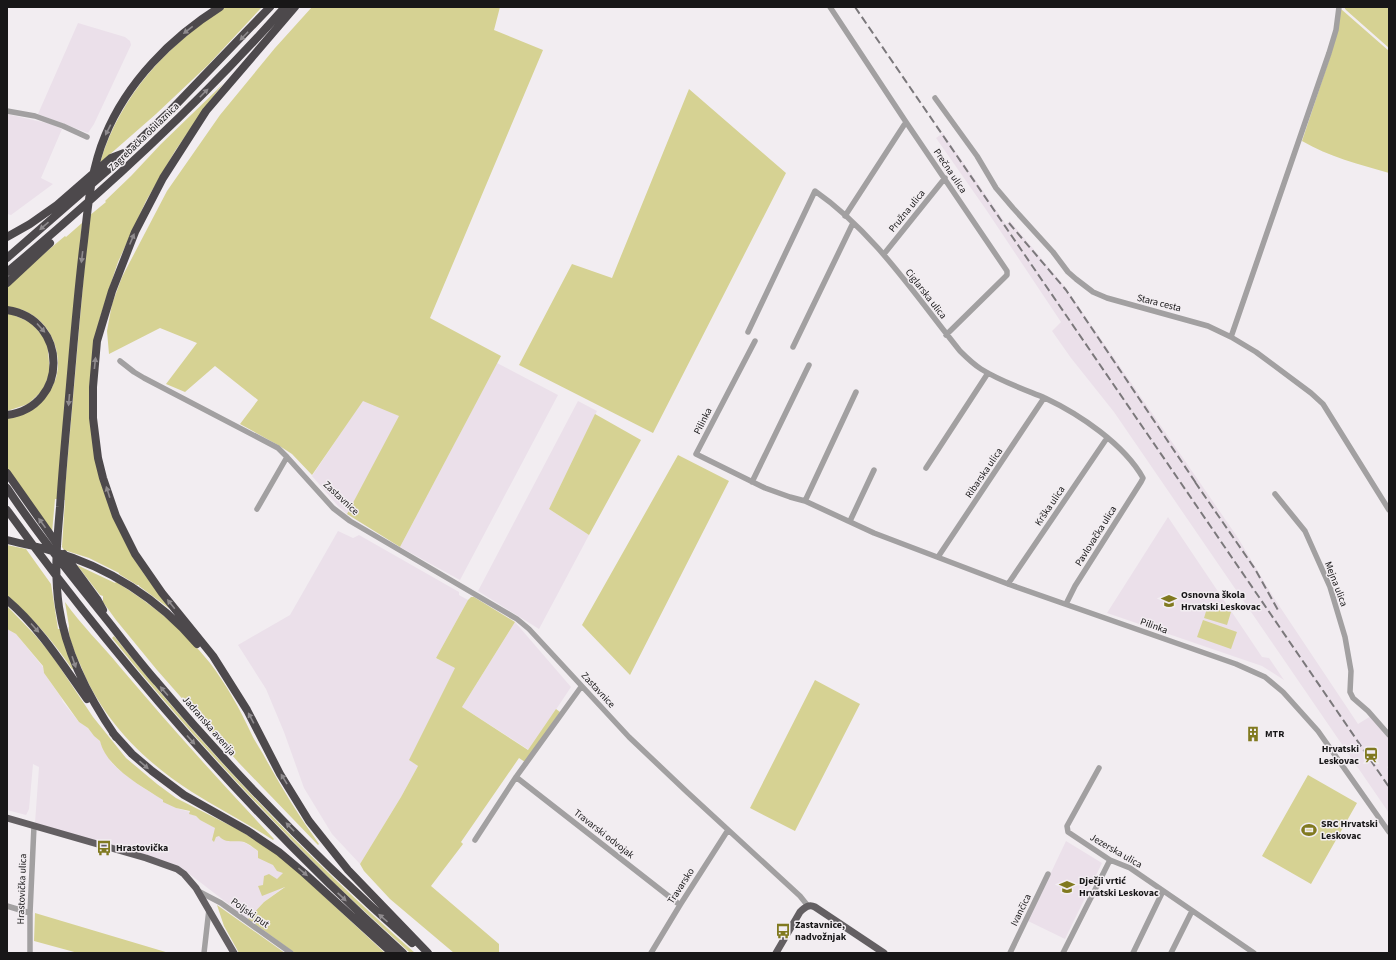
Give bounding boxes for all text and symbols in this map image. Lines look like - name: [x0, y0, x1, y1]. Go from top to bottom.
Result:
- one-way arrow: [183, 25, 194, 34]
- one-way arrow: [239, 31, 249, 41]
- one-way arrow: [199, 88, 209, 97]
- street label: Zagrebačka obilaznica: [106, 100, 182, 174]
- one-way arrow: [105, 124, 111, 136]
- street label: Prečna ulica: [930, 146, 970, 196]
- street label: Pružna ulica: [885, 187, 929, 235]
- one-way arrow: [40, 221, 49, 230]
- one-way arrow: [129, 234, 135, 245]
- one-way arrow: [79, 251, 85, 263]
- street label: Ciglarska ulica: [902, 266, 950, 322]
- street label: Stara cesta: [1135, 291, 1183, 315]
- one-way arrow: [36, 322, 45, 333]
- one-way arrow: [92, 357, 98, 369]
- one-way arrow: [65, 394, 72, 406]
- street label: Pilinka: [690, 405, 716, 437]
- street label: Ribarska ulica: [962, 445, 1006, 501]
- street label: Zastavnice: [320, 478, 362, 518]
- street label: Krška ulica: [1032, 483, 1068, 529]
- one-way arrow: [105, 485, 111, 497]
- street label: Pavlovačka ulica: [1072, 503, 1120, 569]
- one-way arrow: [38, 518, 46, 529]
- street label: Mejna ulica: [1321, 559, 1351, 609]
- place label: Osnovna škola Hrvatski Leskovac: [1181, 588, 1261, 614]
- school or university icon: Osnovna škola Hrvatski Leskovac: [1160, 592, 1178, 610]
- one-way arrow: [167, 599, 175, 610]
- street label: Pilinka: [1138, 615, 1170, 637]
- one-way arrow: [30, 623, 39, 633]
- one-way arrow: [72, 656, 78, 668]
- street label: Zastavnice: [578, 669, 618, 711]
- one-way arrow: [160, 686, 169, 695]
- street label: Jadranska avenija: [179, 693, 239, 759]
- one-way arrow: [247, 712, 254, 724]
- building icon: MTR: [1244, 725, 1262, 743]
- place label: MTR: [1265, 727, 1284, 741]
- one-way arrow: [187, 735, 196, 745]
- place label: Hrvatski Leskovac: [1319, 742, 1359, 768]
- station icon: Hrvatski Leskovac: [1362, 746, 1380, 764]
- one-way arrow: [139, 760, 149, 769]
- one-way arrow: [280, 773, 287, 785]
- street label: Travarski odvojak: [571, 806, 637, 862]
- place label: SRC Hrvatski Leskovac: [1321, 817, 1378, 843]
- sports icon: SRC Hrvatski Leskovac: [1300, 821, 1318, 839]
- one-way arrow: [285, 822, 295, 832]
- street label: Jezerska ulica: [1087, 830, 1145, 872]
- bus stop icon: Hrastovička: [95, 839, 113, 857]
- place label: Hrastovička: [116, 841, 168, 855]
- street label: Hrastovička ulica: [14, 853, 30, 925]
- street label: Travarsko: [664, 865, 698, 907]
- one-way arrow: [298, 867, 308, 876]
- place label: Dječji vrtić Hrvatski Leskovac: [1079, 874, 1159, 900]
- school or university icon: Dječji vrtić Hrvatski Leskovac: [1058, 878, 1076, 896]
- one-way arrow: [337, 892, 347, 902]
- street label: Ivančica: [1007, 892, 1035, 928]
- street label: Poljski put: [228, 895, 273, 932]
- one-way arrow: [378, 913, 388, 923]
- place label: Zastavnice, nadvožnjak: [795, 918, 847, 944]
- bus stop icon: Zastavnice, nadvožnjak: [774, 922, 792, 940]

